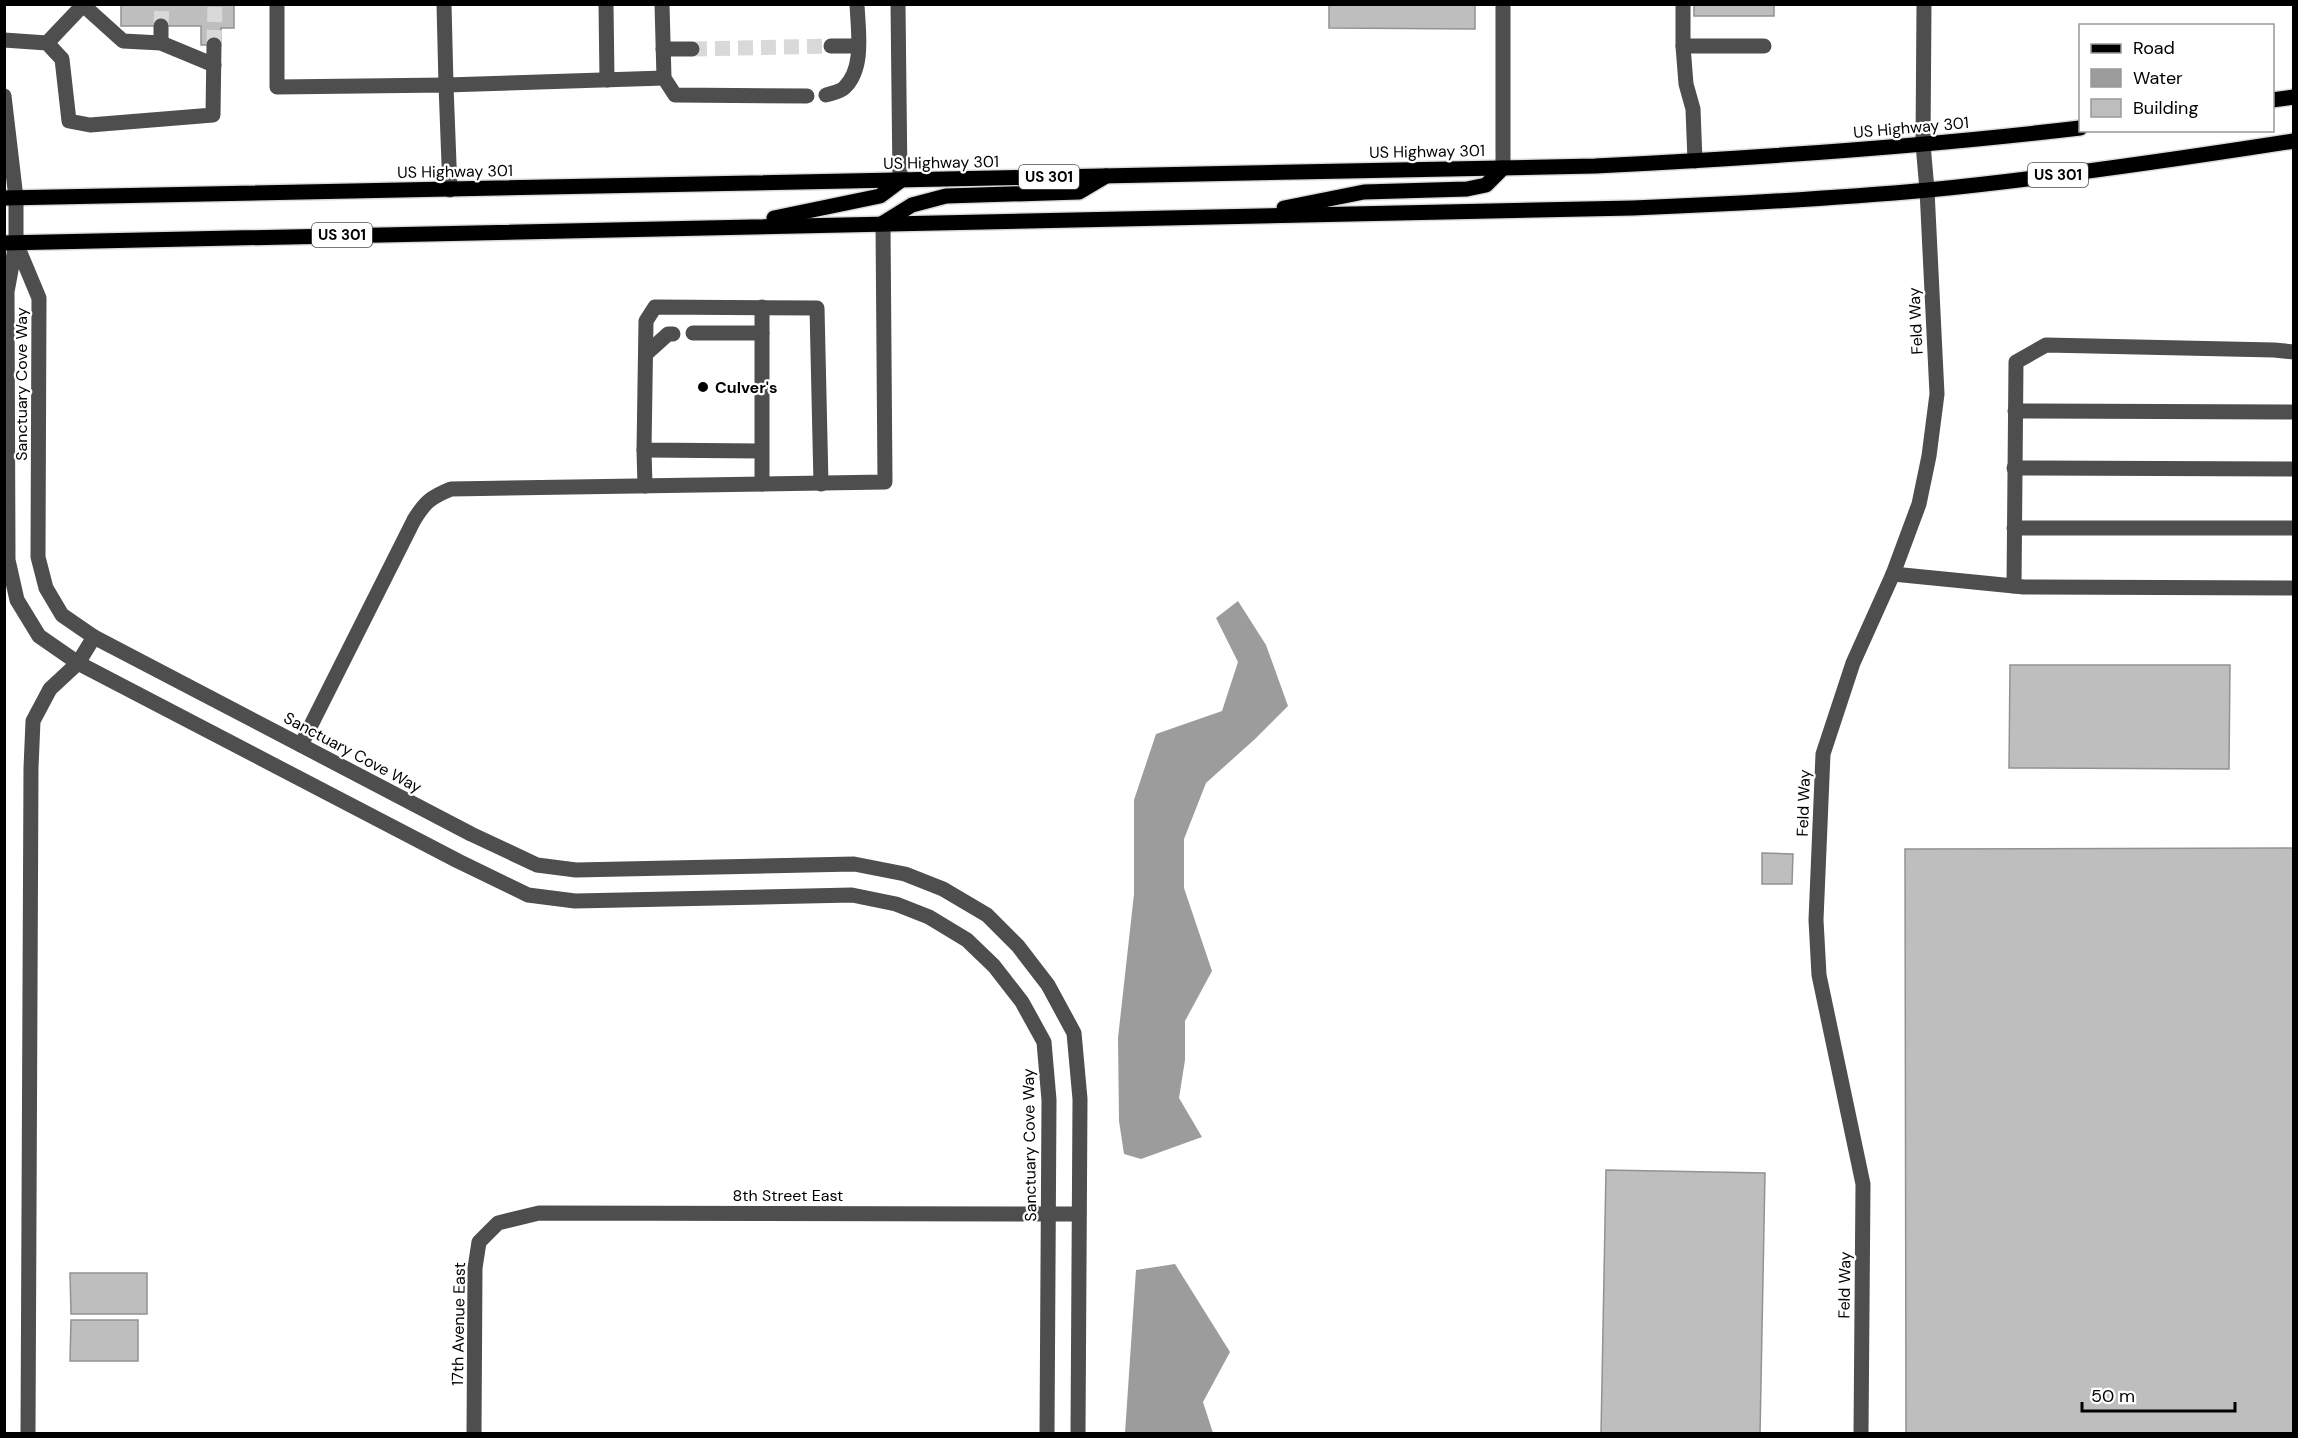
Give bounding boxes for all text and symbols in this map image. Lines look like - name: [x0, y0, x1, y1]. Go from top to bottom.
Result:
- legend: [2079, 24, 2274, 132]
- text: Road: [2133, 36, 2175, 60]
- text: Water: [2133, 66, 2183, 90]
- text: Building: [2133, 96, 2198, 120]
- street label: US Highway 301: [1852, 112, 1970, 143]
- street label: US Highway 301: [1369, 140, 1485, 163]
- street label: US Highway 301: [883, 151, 999, 174]
- street label: US Highway 301: [397, 160, 513, 183]
- road number: US 301: [2028, 163, 2088, 187]
- road number: US 301: [1019, 165, 1079, 189]
- road number: US 301: [312, 223, 372, 247]
- street label: Feld Way: [1903, 287, 1928, 355]
- street label: Sanctuary Cove Way: [11, 307, 32, 461]
- place label: Culver's: [715, 377, 777, 398]
- marker: Culver's: [696, 380, 710, 394]
- street label: Sanctuary Cove Way: [280, 707, 425, 798]
- street label: Feld Way: [1792, 769, 1815, 837]
- street label: Sanctuary Cove Way: [1018, 1068, 1041, 1222]
- street label: 8th Street East: [733, 1185, 843, 1206]
- street label: Feld Way: [1833, 1251, 1856, 1319]
- street label: 17th Avenue East: [447, 1262, 470, 1386]
- scale bar: [2082, 1375, 2235, 1413]
- text: 50 m: [2091, 1384, 2135, 1408]

